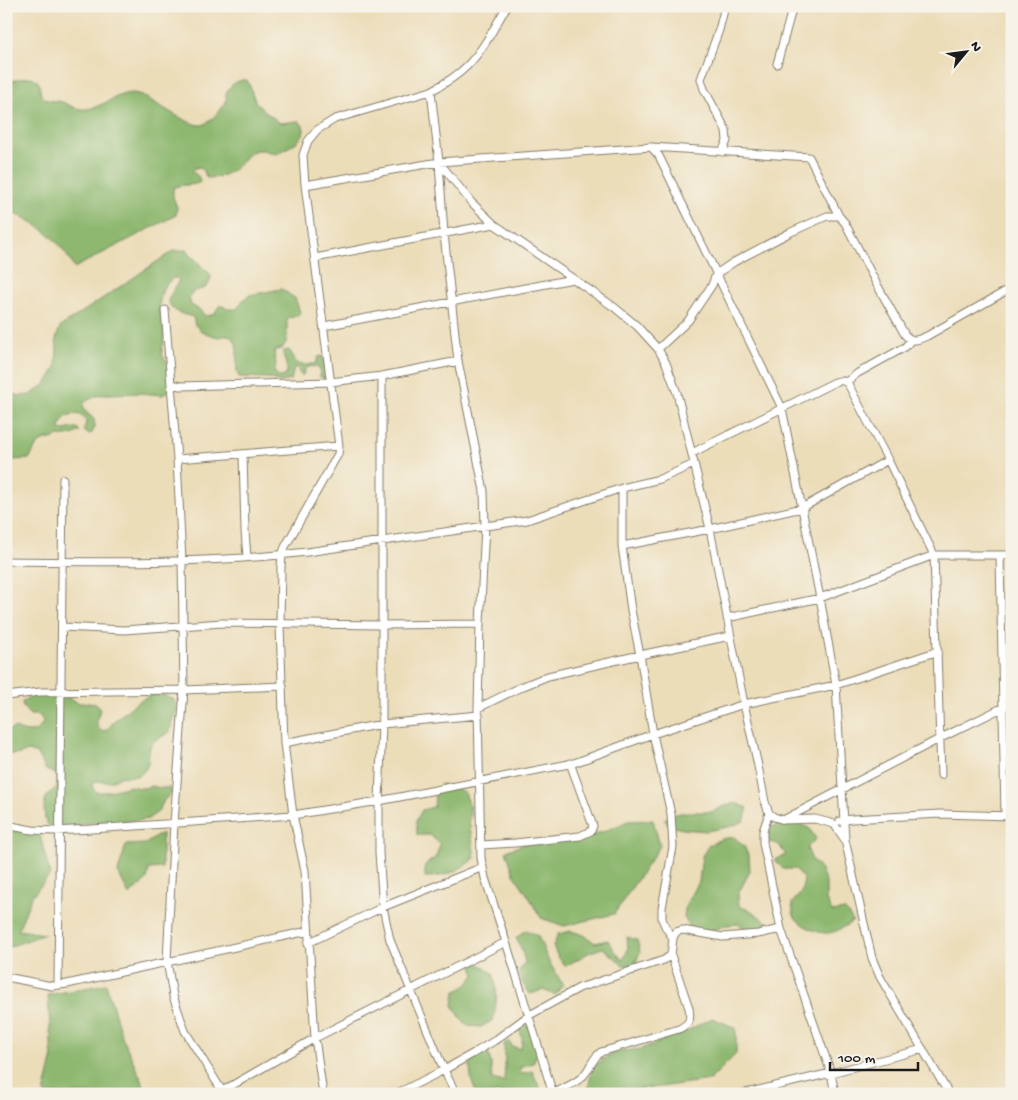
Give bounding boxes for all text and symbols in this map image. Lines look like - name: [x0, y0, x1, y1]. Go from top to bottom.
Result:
- north arrow: [940, 28, 990, 78]
- text: N: [966, 39, 985, 55]
- scale bar: [830, 1040, 918, 1072]
- text: 100 m: [837, 1050, 876, 1068]

